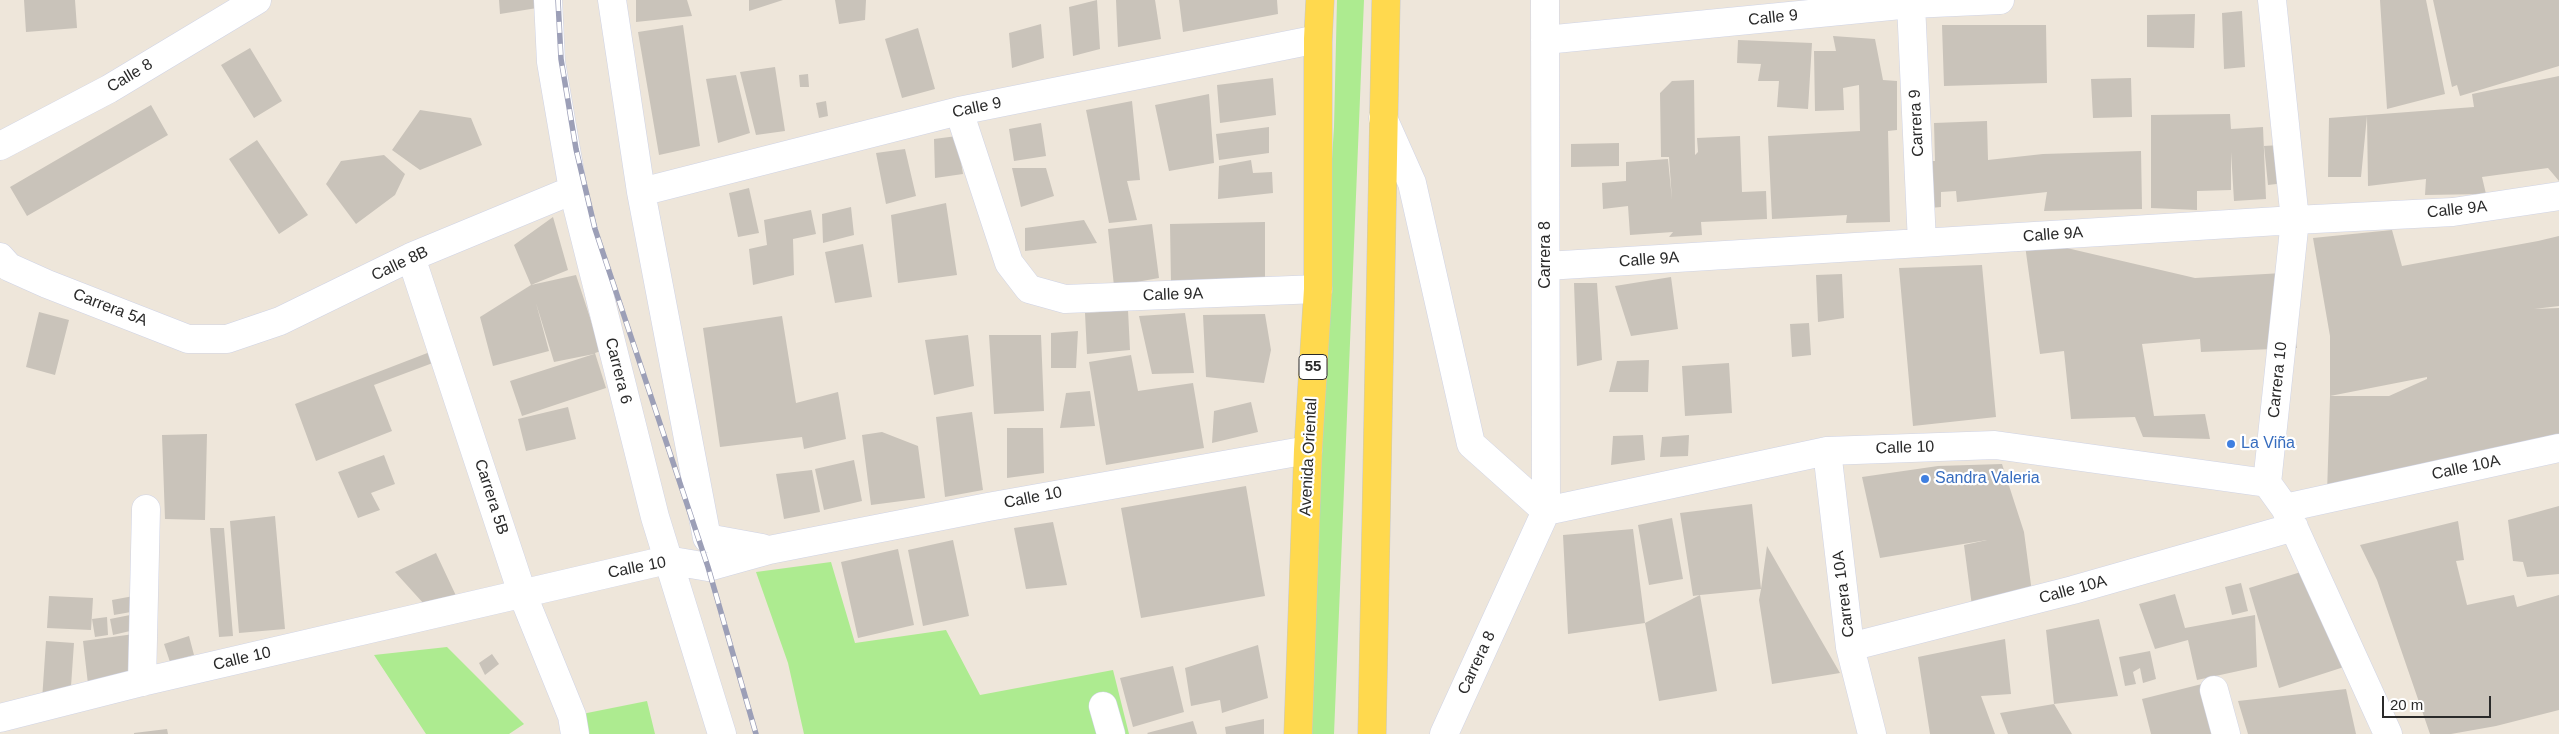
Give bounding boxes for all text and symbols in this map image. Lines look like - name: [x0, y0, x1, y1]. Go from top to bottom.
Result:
- street label: Calle 9: [1747, 6, 1799, 30]
- street label: Calle 8: [104, 55, 156, 97]
- street label: Carrera 9: [1906, 89, 1928, 157]
- street label: Calle 9: [951, 93, 1003, 123]
- street label: Calle 9A: [2426, 197, 2488, 223]
- street label: Carrera 8: [1536, 221, 1556, 289]
- street label: Calle 9A: [2022, 223, 2084, 247]
- street label: Calle 8B: [369, 243, 431, 285]
- street label: Calle 9A: [1618, 248, 1680, 272]
- street label: Calle 9A: [1142, 284, 1204, 306]
- street label: Carrera 5A: [70, 285, 150, 331]
- street label: Carrera 6: [601, 336, 635, 406]
- street label: Carrera 10: [2264, 341, 2292, 419]
- road number: 55: [1299, 354, 1327, 380]
- street label: Avenida Oriental: [1296, 398, 1322, 516]
- place label: La Viña: [2241, 434, 2295, 454]
- street label: Calle 10: [1875, 437, 1935, 459]
- marker: La Viña: [2225, 438, 2237, 450]
- street label: Calle 10A: [2430, 451, 2502, 485]
- street label: Carrera 5B: [470, 457, 512, 537]
- place label: Sandra Valeria: [1935, 469, 2040, 489]
- marker: Sandra Valeria: [1919, 473, 1931, 485]
- street label: Calle 10: [1002, 483, 1064, 513]
- street label: Carrera 10A: [1829, 550, 1859, 638]
- street label: Calle 10: [606, 553, 668, 583]
- street label: Calle 10A: [2037, 572, 2109, 608]
- street label: Carrera 8: [1454, 628, 1500, 698]
- street label: Calle 10: [211, 643, 273, 675]
- scale bar: [2384, 686, 2493, 718]
- text: 20 m: [2390, 696, 2423, 713]

